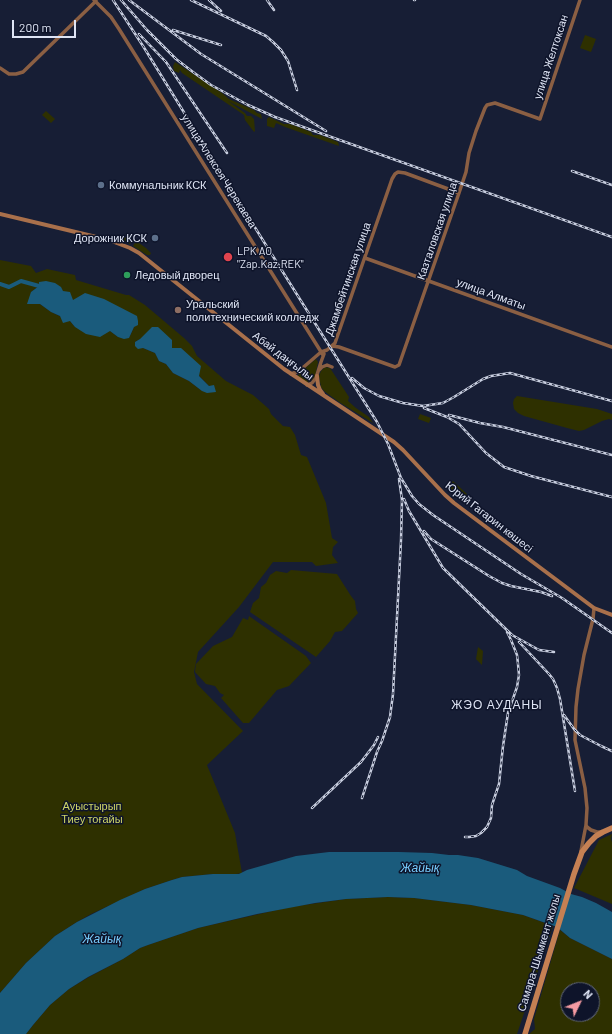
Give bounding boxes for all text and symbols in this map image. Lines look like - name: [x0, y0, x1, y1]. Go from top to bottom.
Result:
- scale bar: [14, 12, 78, 38]
- street label: улица Желтоксан: [531, 13, 571, 101]
- text: 200 m: [19, 20, 51, 34]
- street label: улица Алексея Черекаева: [178, 112, 260, 230]
- place label: Коммунальник КСК: [109, 178, 206, 192]
- marker: Коммунальник КСК: [96, 180, 106, 190]
- street label: Казталовская улица: [414, 181, 460, 281]
- street label: Джамбейтинская улица: [322, 221, 374, 337]
- place label: Дорожник КСК: [74, 231, 147, 245]
- marker: Дорожник КСК: [150, 233, 160, 243]
- place label: LPK AO "Zap.Kaz.REK": [237, 244, 304, 270]
- marker: LPK AO "Zap.Kaz.REK": [222, 251, 234, 263]
- place label: Ледовый дворец: [135, 268, 220, 282]
- marker: Ледовый дворец: [122, 270, 132, 280]
- street label: улица Алматы: [455, 275, 527, 313]
- place label: Уральский политехнический колледж: [186, 297, 319, 323]
- marker: Уральский политехнический колледж: [173, 305, 183, 315]
- street label: Абай даңғылы: [250, 329, 316, 383]
- street label: Юрий Гагарин көшесі: [443, 479, 535, 555]
- district label: ЖЭО АУДАНЫ: [451, 698, 543, 712]
- park label: Ауыстырып Тиеу тоғайы: [61, 799, 123, 825]
- water label: Жайық: [401, 861, 439, 875]
- street label: Самара-Шымкент жолы: [515, 893, 563, 1013]
- water label: Жайық: [83, 932, 121, 946]
- north arrow: [560, 982, 600, 1022]
- text: N: [581, 987, 596, 1001]

